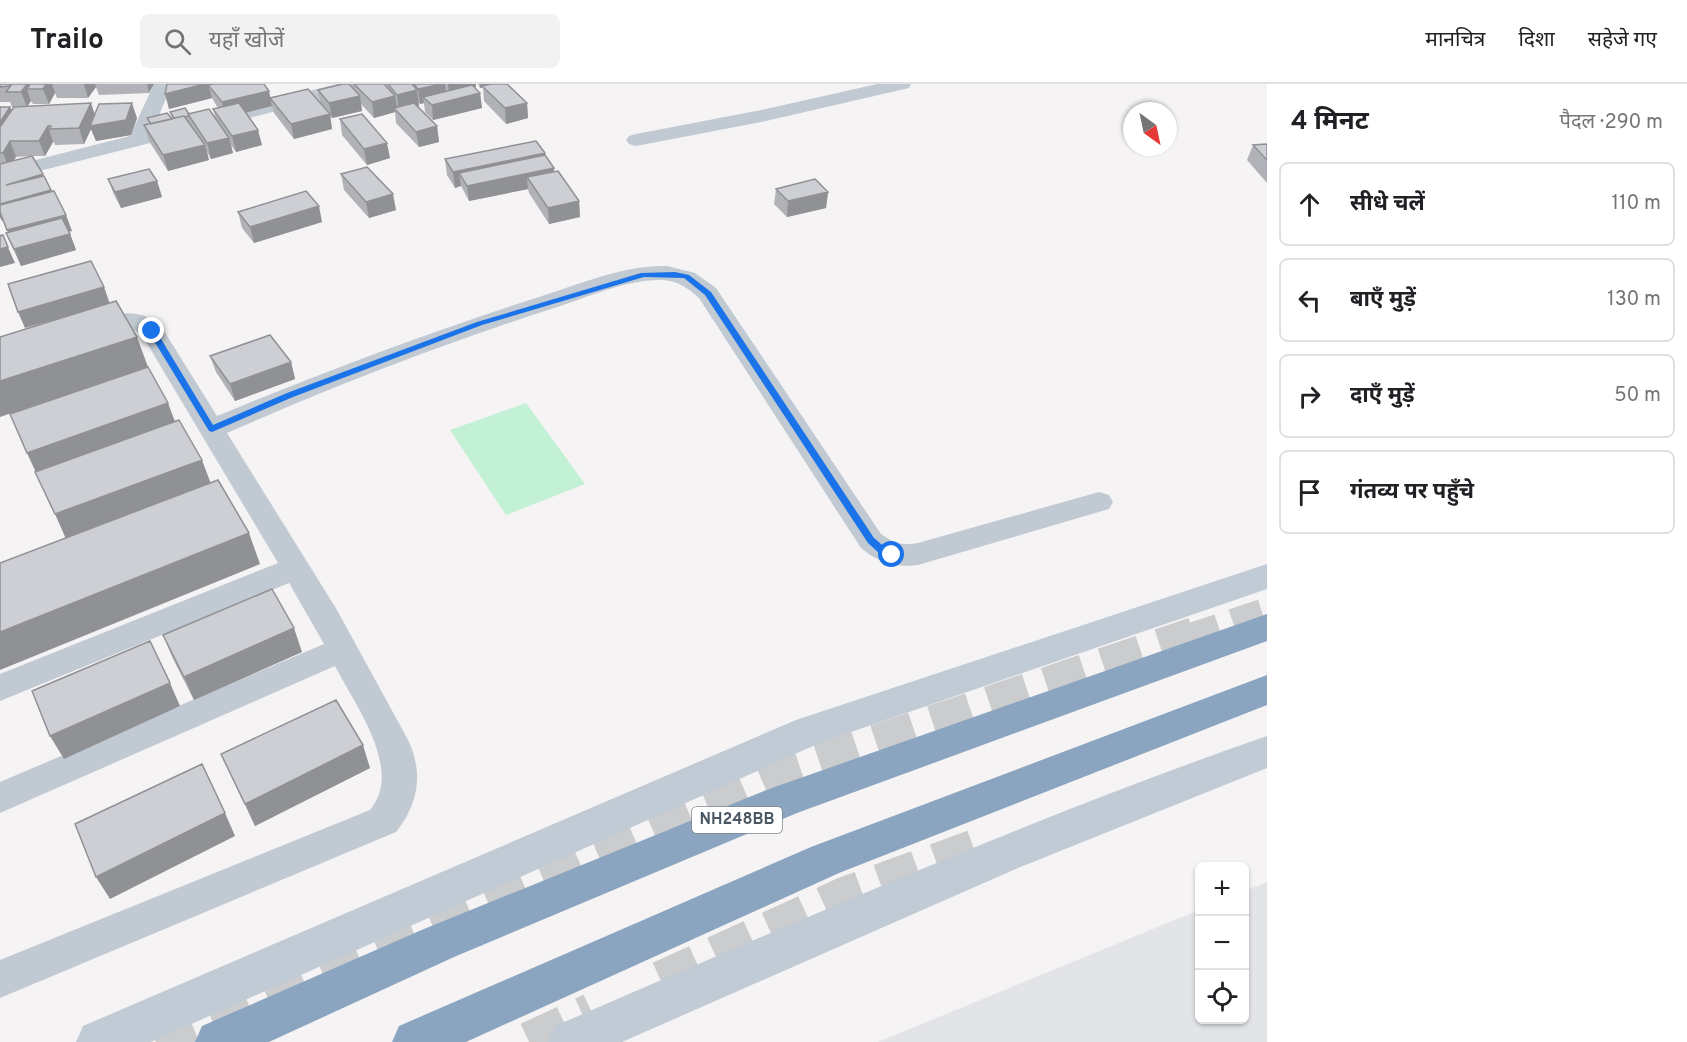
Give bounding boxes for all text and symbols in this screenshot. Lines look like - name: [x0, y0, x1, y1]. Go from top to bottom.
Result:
- search box: [140, 14, 560, 68]
- text: Trailo: [30, 23, 104, 59]
- icon: search: [161, 25, 194, 58]
- text: मानचित्र: [1425, 27, 1485, 54]
- text: दिशा: [1518, 27, 1555, 54]
- text: सहेजे गए: [1588, 27, 1657, 54]
- text: यहाँ खोजें: [209, 28, 284, 55]
- north arrow: [1123, 102, 1177, 156]
- text: 4 मिनट: [1291, 106, 1369, 139]
- text: पैदल · 290 m: [1560, 110, 1663, 136]
- icon: ahead: [1293, 188, 1326, 221]
- text: सीधे चलें: [1350, 191, 1425, 218]
- text: 110 m: [1612, 191, 1661, 217]
- icon: left: [1293, 284, 1326, 317]
- text: बाएँ मुड़ें: [1350, 287, 1416, 314]
- text: 130 m: [1607, 287, 1661, 313]
- route end: [138, 317, 164, 343]
- icon: right: [1293, 380, 1326, 413]
- text: दाएँ मुड़ें: [1350, 383, 1415, 410]
- text: 50 m: [1614, 383, 1661, 409]
- icon: arrive: [1293, 476, 1326, 509]
- text: गंतव्य पर पहुँचे: [1350, 479, 1474, 506]
- route start: [878, 541, 904, 567]
- road number: NH248BB: [692, 807, 782, 833]
- map controls: [1195, 862, 1249, 1024]
- button: +: [1195, 862, 1249, 916]
- button: −: [1195, 916, 1249, 970]
- button: locate: [1195, 970, 1249, 1024]

